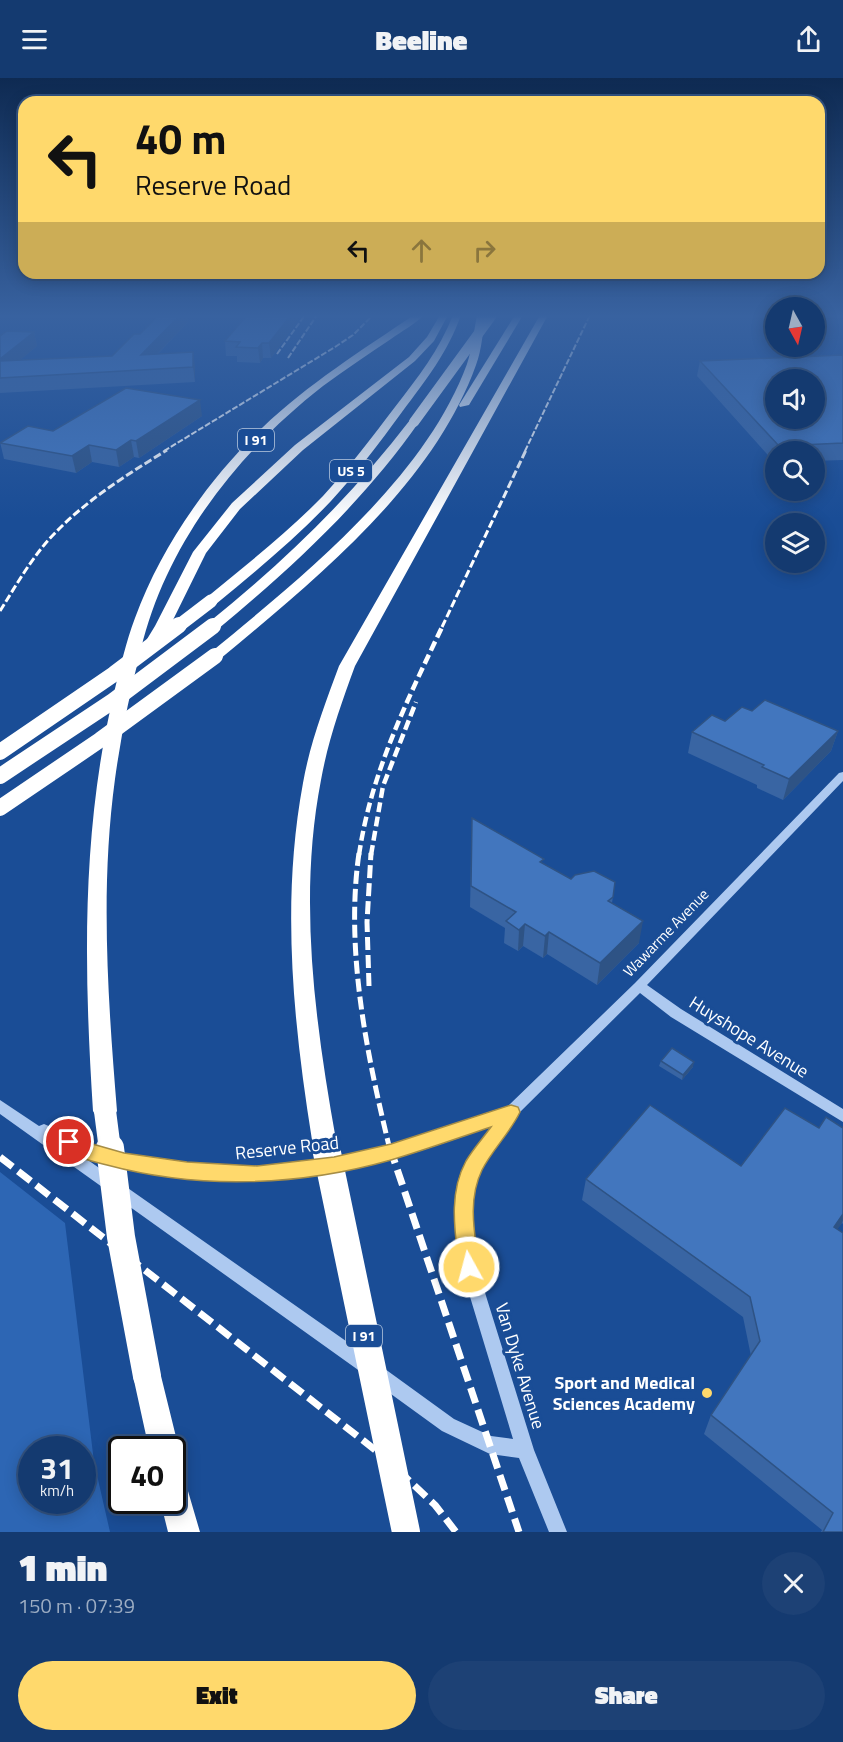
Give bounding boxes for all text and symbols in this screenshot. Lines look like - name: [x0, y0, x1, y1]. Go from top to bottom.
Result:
- text: Beeline: [376, 19, 467, 60]
- icon: menu: [18, 23, 51, 56]
- icon: share: [792, 23, 825, 56]
- text: 40 m: [135, 106, 227, 170]
- icon: left: [36, 120, 114, 198]
- text: Reserve Road: [135, 164, 291, 205]
- icon: left: [342, 234, 375, 267]
- icon: ahead: [405, 234, 438, 267]
- icon: right: [468, 234, 501, 267]
- north arrow: [765, 297, 825, 357]
- map controls: [765, 297, 825, 573]
- button: sound: [765, 369, 825, 429]
- road number: I 91: [238, 429, 274, 451]
- button: search: [765, 441, 825, 501]
- road number: US 5: [330, 460, 372, 482]
- button: layers: [765, 513, 825, 573]
- street label: Wawarme Avenue: [617, 883, 714, 982]
- street label: Huyshope Avenue: [684, 989, 814, 1084]
- pin: [43, 1116, 94, 1167]
- icon: arrive: [52, 1125, 85, 1158]
- street label: Reserve Road: [234, 1129, 340, 1166]
- position arrow: [437, 1235, 501, 1299]
- street label: Van Dyke Avenue: [488, 1299, 552, 1432]
- road number: I 91: [346, 1325, 382, 1347]
- place label: Sport and Medical Sciences Academy: [553, 1369, 695, 1417]
- marker: Sport and Medical Sciences Academy: [700, 1386, 714, 1400]
- speed limit sign: 40: [108, 1436, 186, 1514]
- text: 31: [40, 1445, 74, 1491]
- text: km/h: [40, 1479, 74, 1502]
- text: 1 min: [18, 1540, 107, 1595]
- button: close: [762, 1552, 825, 1615]
- text: 150 m · 07:39: [18, 1590, 135, 1621]
- button: Exit: [18, 1661, 416, 1730]
- button: Share: [428, 1661, 825, 1730]

